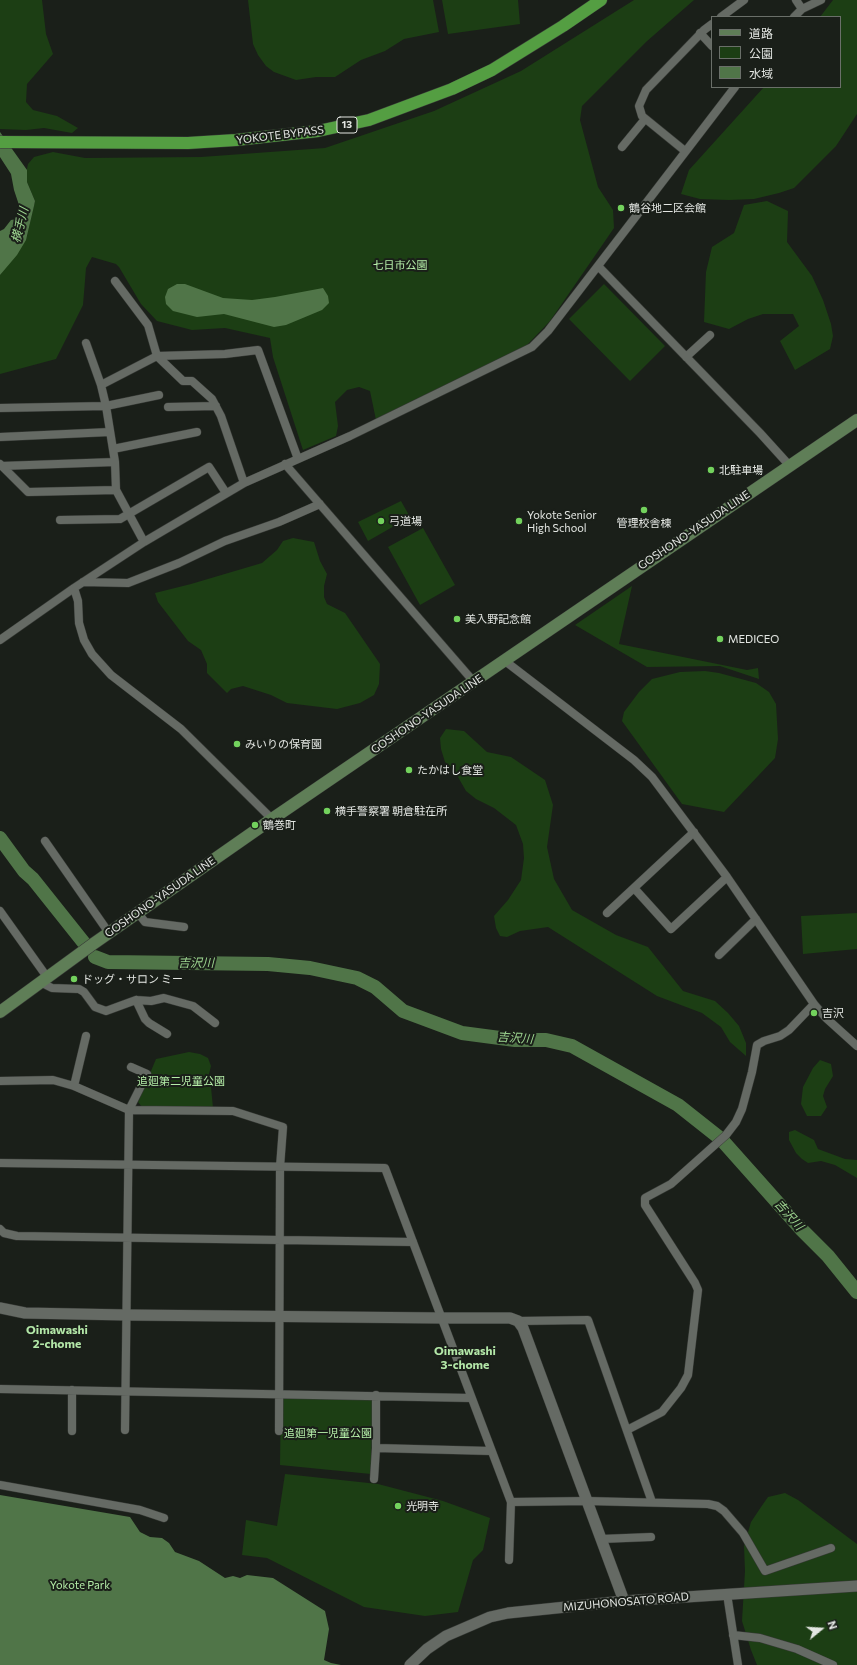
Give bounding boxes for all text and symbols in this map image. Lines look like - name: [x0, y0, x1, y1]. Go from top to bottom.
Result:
- legend: [711, 16, 841, 88]
- text: 道路: [749, 26, 773, 40]
- text: 公園: [749, 46, 773, 60]
- text: 水域: [749, 66, 773, 80]
- road number: 13: [337, 117, 357, 133]
- street label: YOKOTE BYPASS: [236, 123, 324, 147]
- place label: 鶴谷地二区会館: [629, 201, 706, 215]
- marker: 鶴谷地二区会館: [616, 203, 626, 213]
- water label: 横手川: [9, 206, 31, 244]
- park label: 七日市公園: [373, 258, 427, 272]
- place label: 北駐車場: [719, 463, 763, 477]
- marker: 北駐車場: [706, 465, 716, 475]
- street label: GOSHONO-YASUDA LINE: [636, 488, 752, 572]
- marker: 管理校舎棟: [639, 505, 649, 515]
- place label: Yokote Senior High School: [527, 508, 597, 534]
- place label: 弓道場: [389, 514, 422, 528]
- marker: 弓道場: [376, 516, 386, 526]
- marker: Yokote Senior High School: [514, 516, 524, 526]
- place label: 管理校舎棟: [617, 516, 671, 530]
- place label: 美入野記念館: [465, 612, 531, 626]
- marker: 美入野記念館: [452, 614, 462, 624]
- place label: MEDICEO: [728, 632, 779, 646]
- marker: MEDICEO: [715, 634, 725, 644]
- street label: GOSHONO-YASUDA LINE: [369, 672, 485, 756]
- place label: みいりの保育園: [245, 737, 322, 751]
- marker: みいりの保育園: [232, 739, 242, 749]
- place label: たかはし食堂: [417, 763, 483, 777]
- marker: たかはし食堂: [404, 765, 414, 775]
- place label: 横手警察署 朝倉駐在所: [335, 804, 447, 818]
- marker: 横手警察署 朝倉駐在所: [322, 806, 332, 816]
- place label: 鶴巻町: [263, 818, 296, 832]
- marker: 鶴巻町: [250, 820, 260, 830]
- street label: GOSHONO-YASUDA LINE: [102, 854, 218, 940]
- water label: 吉沢川: [178, 956, 214, 970]
- place label: ドッグ・サロン ミー: [82, 972, 183, 986]
- marker: ドッグ・サロン ミー: [69, 974, 79, 984]
- place label: 吉沢: [822, 1006, 844, 1020]
- marker: 吉沢: [809, 1008, 819, 1018]
- water label: 吉沢川: [497, 1030, 533, 1046]
- park label: 追廻第二児童公園: [137, 1074, 225, 1088]
- water label: 吉沢川: [772, 1197, 806, 1233]
- district label: Oimawashi 2-chome: [26, 1323, 88, 1351]
- district label: Oimawashi 3-chome: [434, 1344, 496, 1372]
- park label: 追廻第一児童公園: [284, 1426, 372, 1440]
- place label: 光明寺: [406, 1499, 439, 1513]
- marker: 光明寺: [393, 1501, 403, 1511]
- park label: Yokote Park: [50, 1578, 110, 1592]
- street label: MIZUHONOSATO ROAD: [563, 1590, 689, 1614]
- north arrow: [801, 1609, 841, 1649]
- text: N: [825, 1619, 840, 1631]

